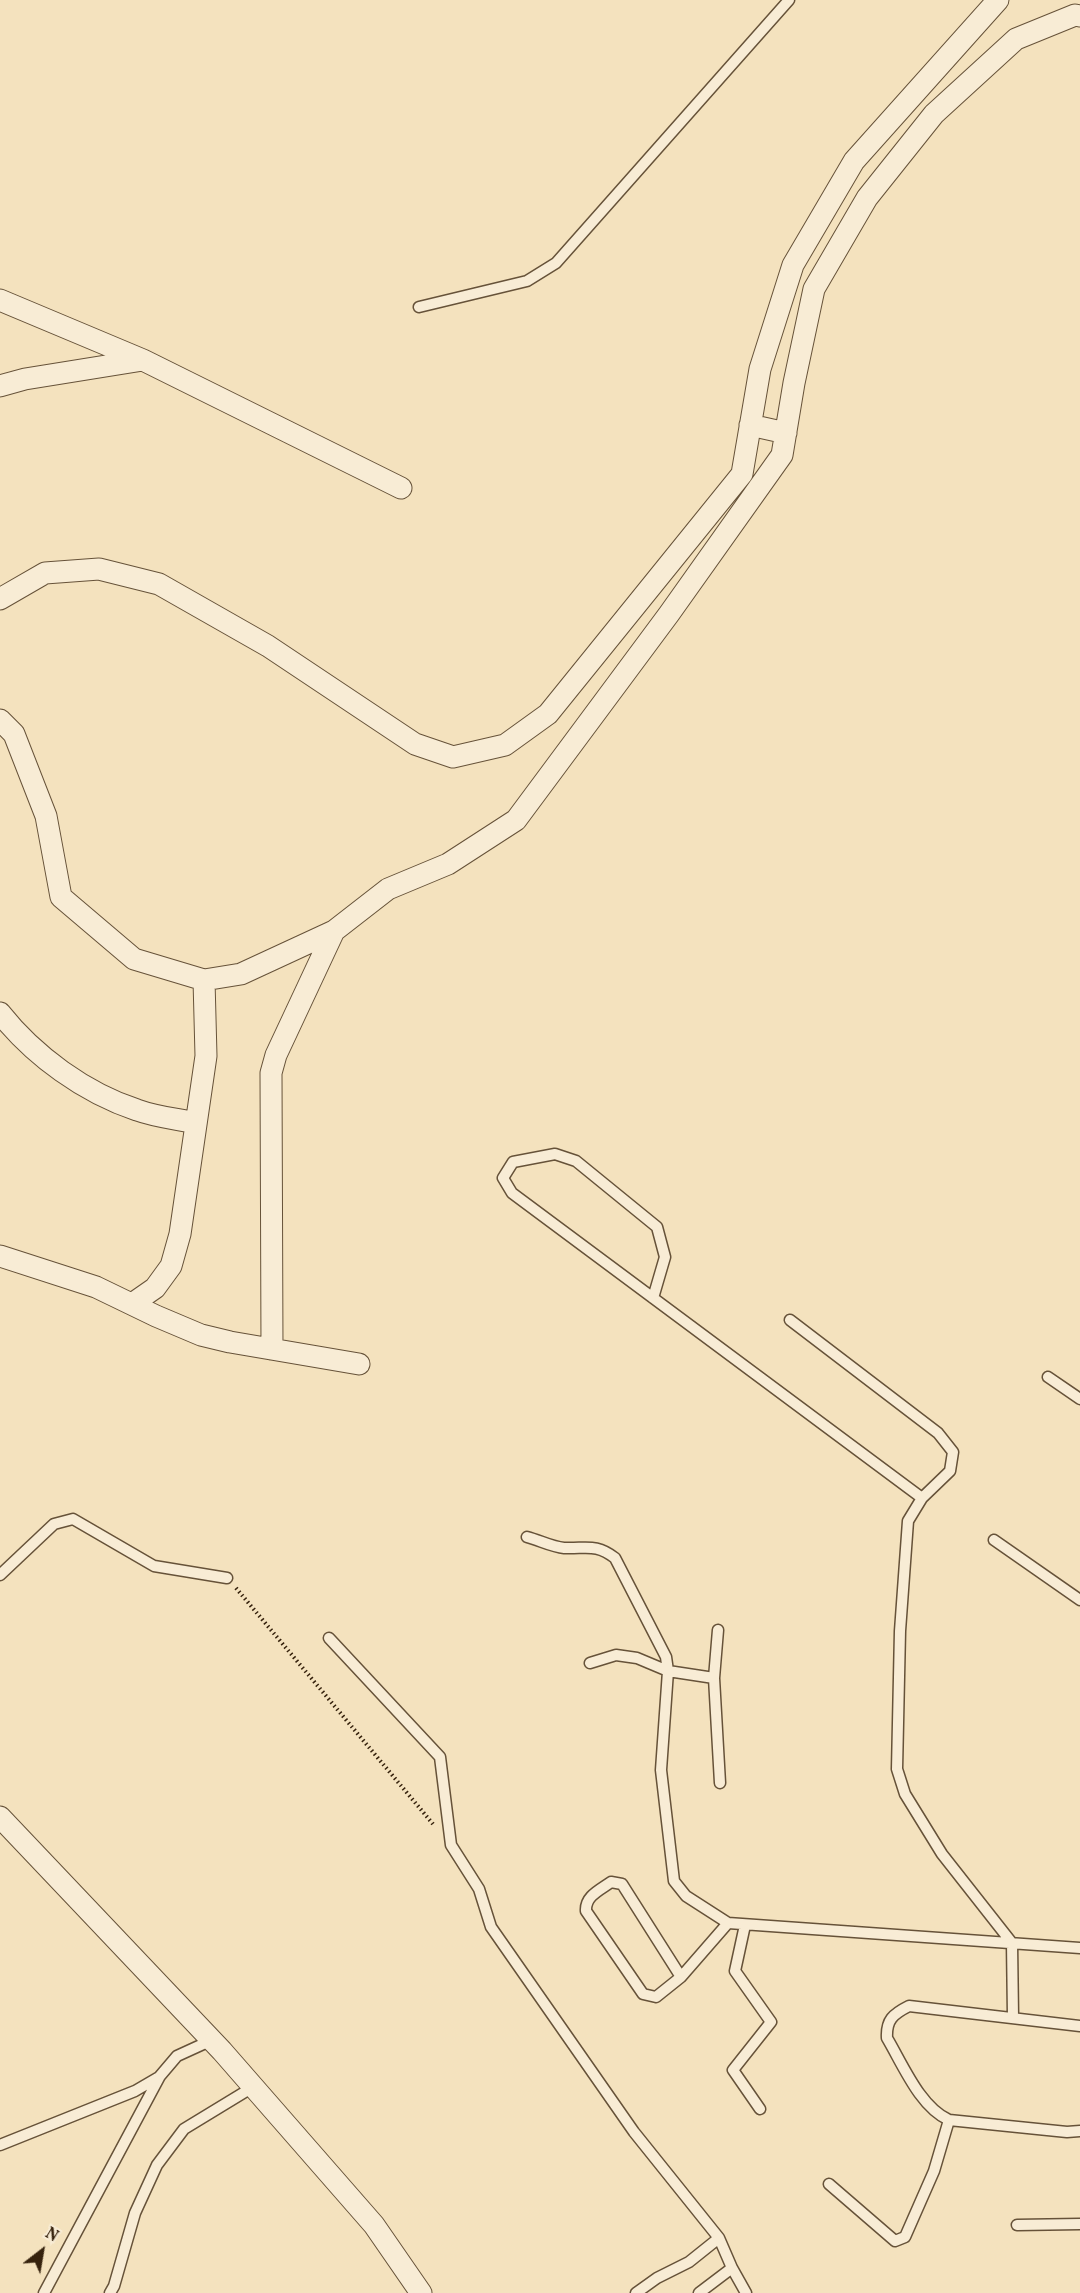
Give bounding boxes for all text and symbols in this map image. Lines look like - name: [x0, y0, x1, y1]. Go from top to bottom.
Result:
- north arrow: [12, 2221, 72, 2281]
- text: N: [41, 2223, 62, 2248]

